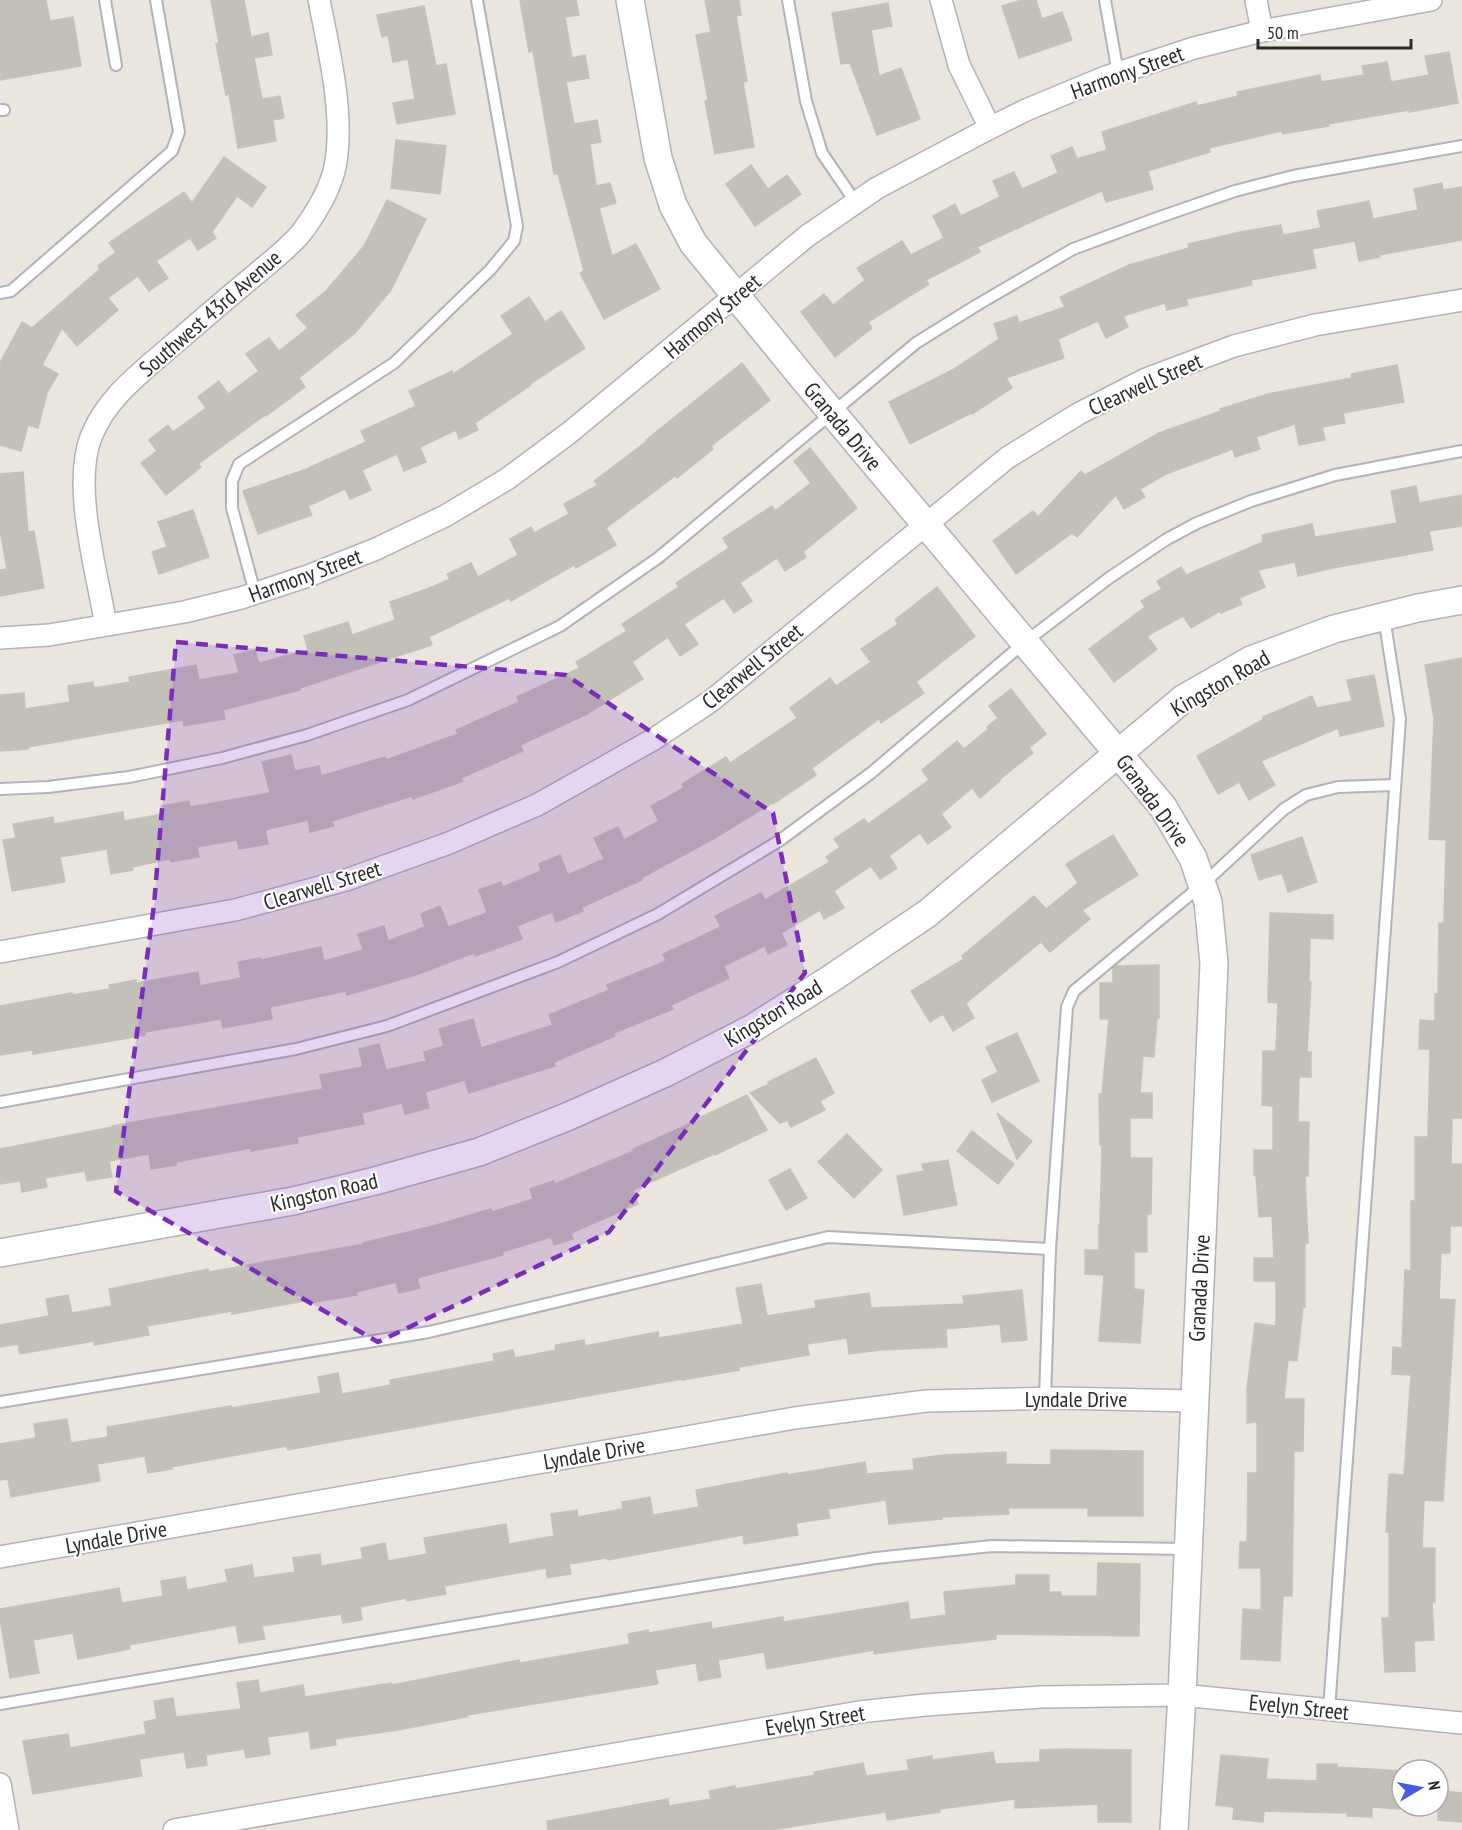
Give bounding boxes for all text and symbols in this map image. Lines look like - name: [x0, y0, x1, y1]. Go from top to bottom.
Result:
- scale bar: [1258, 12, 1411, 50]
- text: 50 m: [1267, 21, 1299, 44]
- street label: Harmony Street: [1067, 39, 1187, 105]
- street label: Southwest 43rd Avenue: [133, 244, 287, 382]
- street label: Harmony Street: [658, 267, 766, 365]
- street label: Clearwell Street: [1084, 347, 1206, 421]
- street label: Granada Drive: [798, 376, 888, 476]
- street label: Harmony Street: [245, 542, 365, 608]
- street label: Clearwell Street: [696, 617, 808, 715]
- street label: Kingston Road: [1166, 644, 1274, 722]
- street label: Granada Drive: [1110, 748, 1196, 852]
- street label: Clearwell Street: [260, 854, 384, 916]
- street label: Kingston Road: [719, 973, 827, 1053]
- street label: Kingston Road: [268, 1166, 380, 1218]
- street label: Granada Drive: [1182, 1234, 1216, 1342]
- street label: Lyndale Drive: [1025, 1385, 1127, 1413]
- street label: Lyndale Drive: [541, 1430, 647, 1476]
- street label: Lyndale Drive: [63, 1514, 169, 1560]
- street label: Evelyn Street: [1248, 1688, 1350, 1726]
- street label: Evelyn Street: [763, 1698, 867, 1742]
- north arrow: [1390, 1758, 1450, 1818]
- text: N: [1424, 1779, 1445, 1791]

